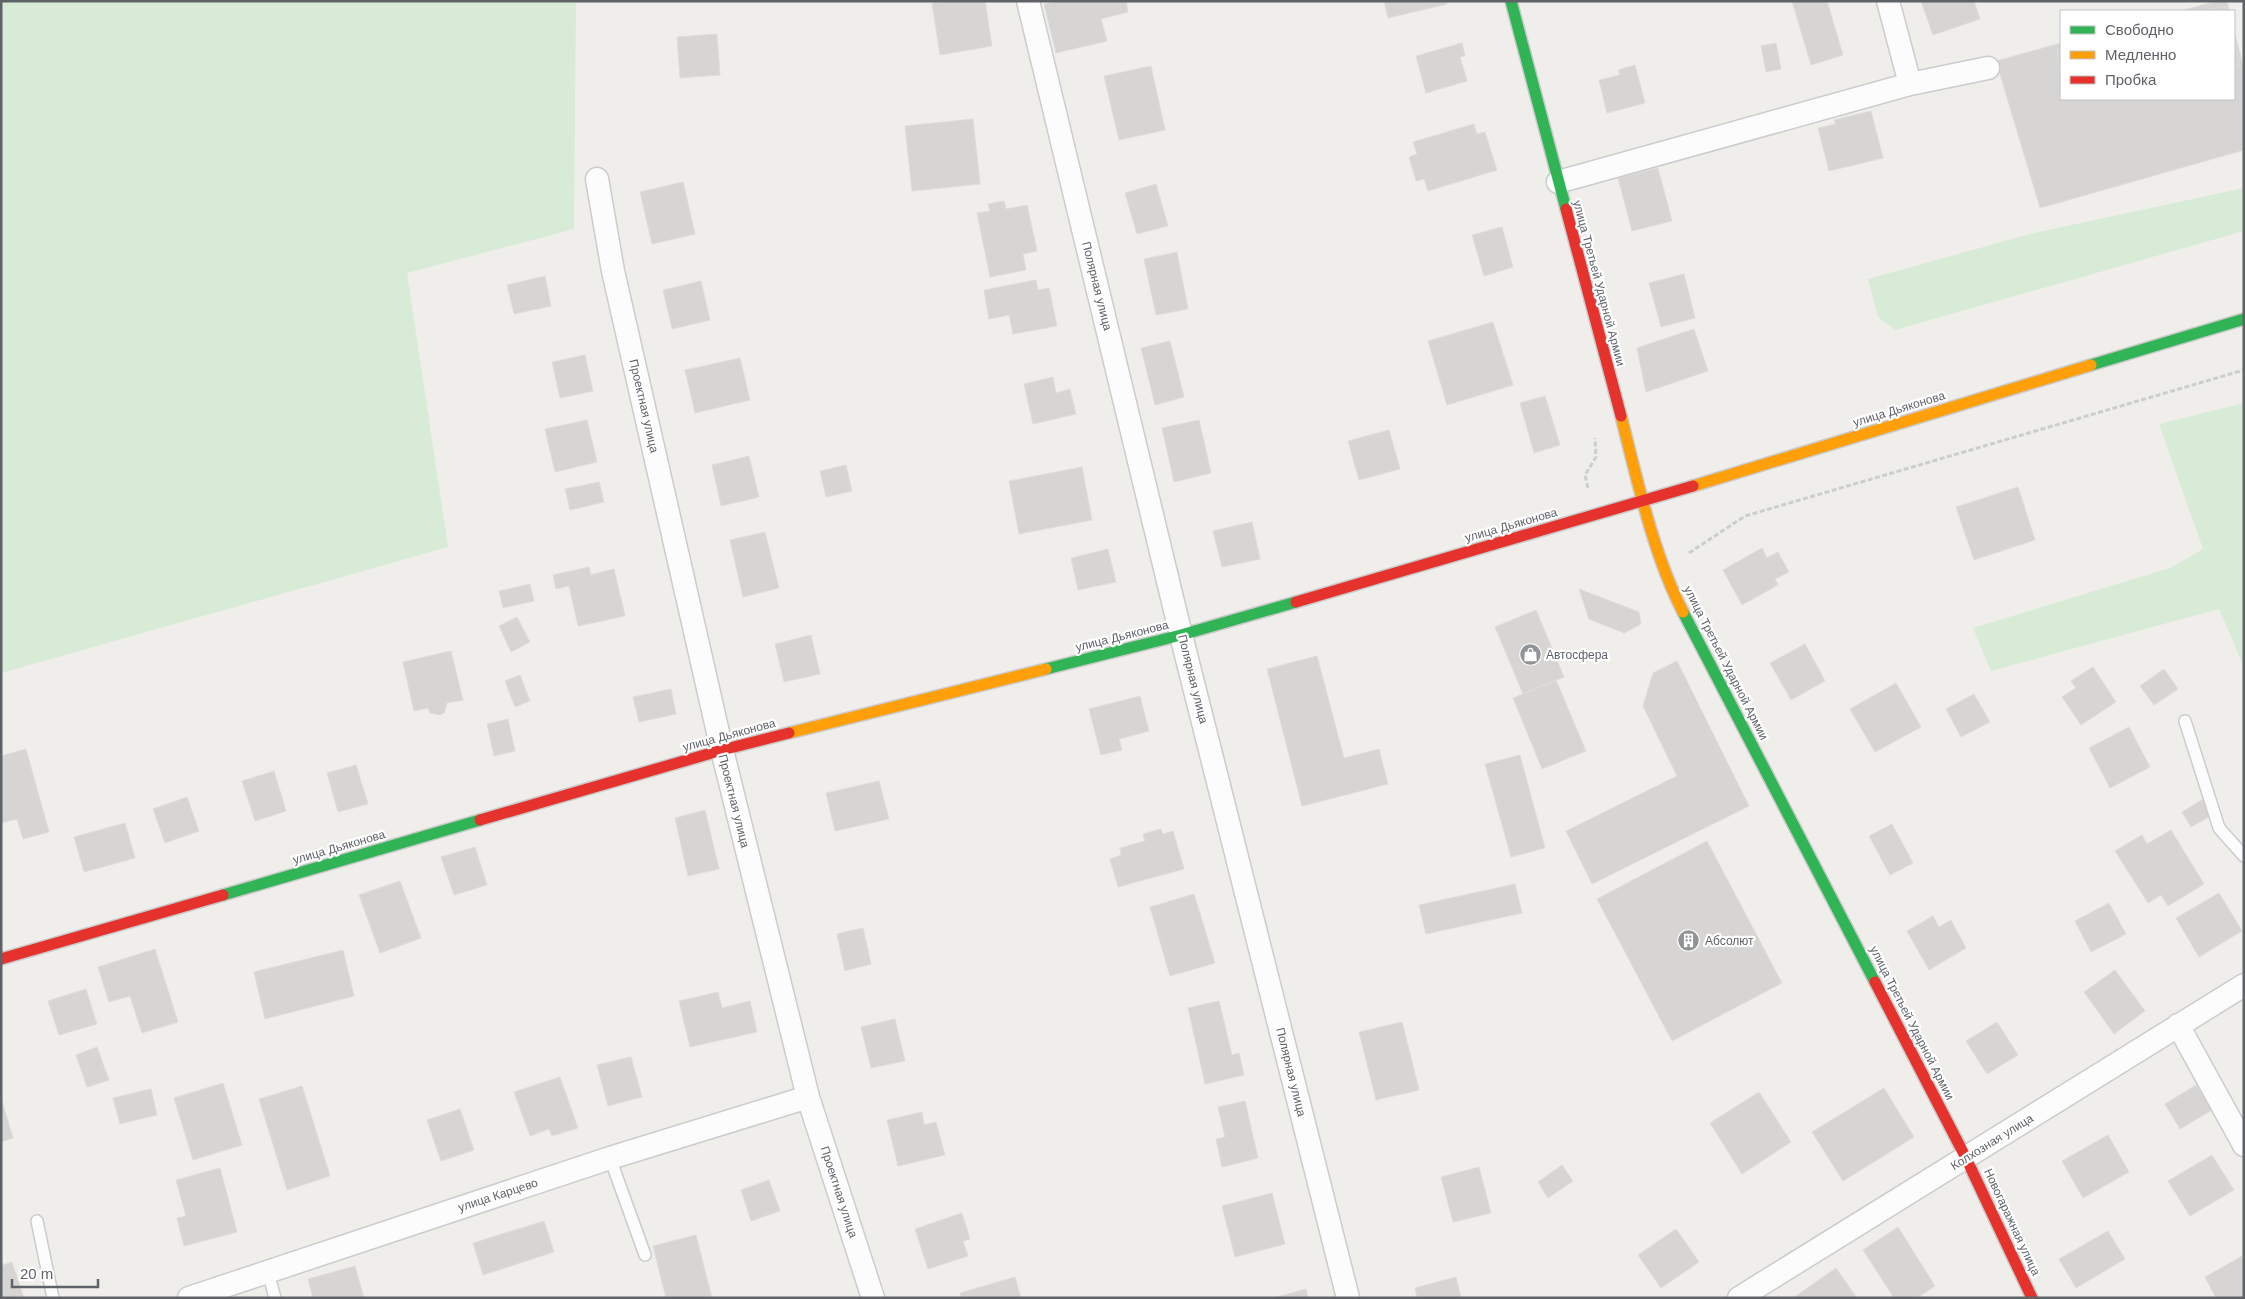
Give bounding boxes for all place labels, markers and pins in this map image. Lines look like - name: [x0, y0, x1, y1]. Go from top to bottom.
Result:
- shop icon: Автосфера: [1518, 643, 1542, 667]
- place label: Автосфера: [1546, 648, 1608, 662]
- building icon: Абсолют: [1677, 929, 1701, 953]
- place label: Абсолют: [1705, 934, 1754, 948]

